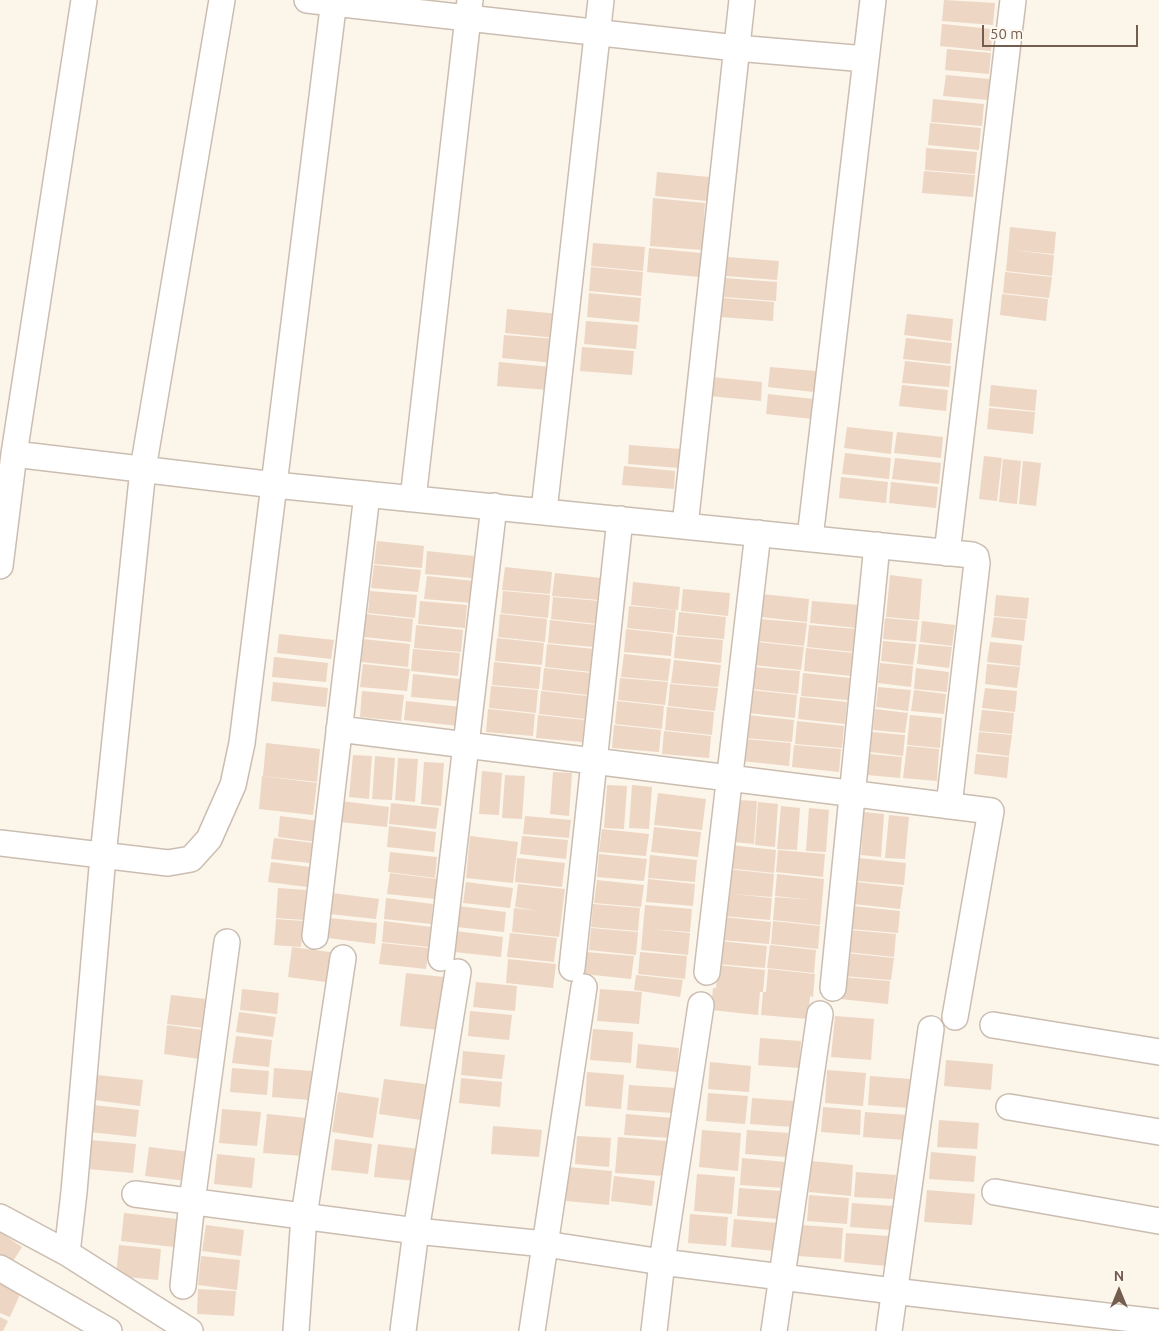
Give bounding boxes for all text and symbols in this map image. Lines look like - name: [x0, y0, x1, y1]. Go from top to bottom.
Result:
- scale bar: [984, 15, 1140, 47]
- text: 50 m: [990, 25, 1023, 42]
- north arrow: [1094, 1266, 1144, 1316]
- text: N: [1114, 1268, 1124, 1284]

